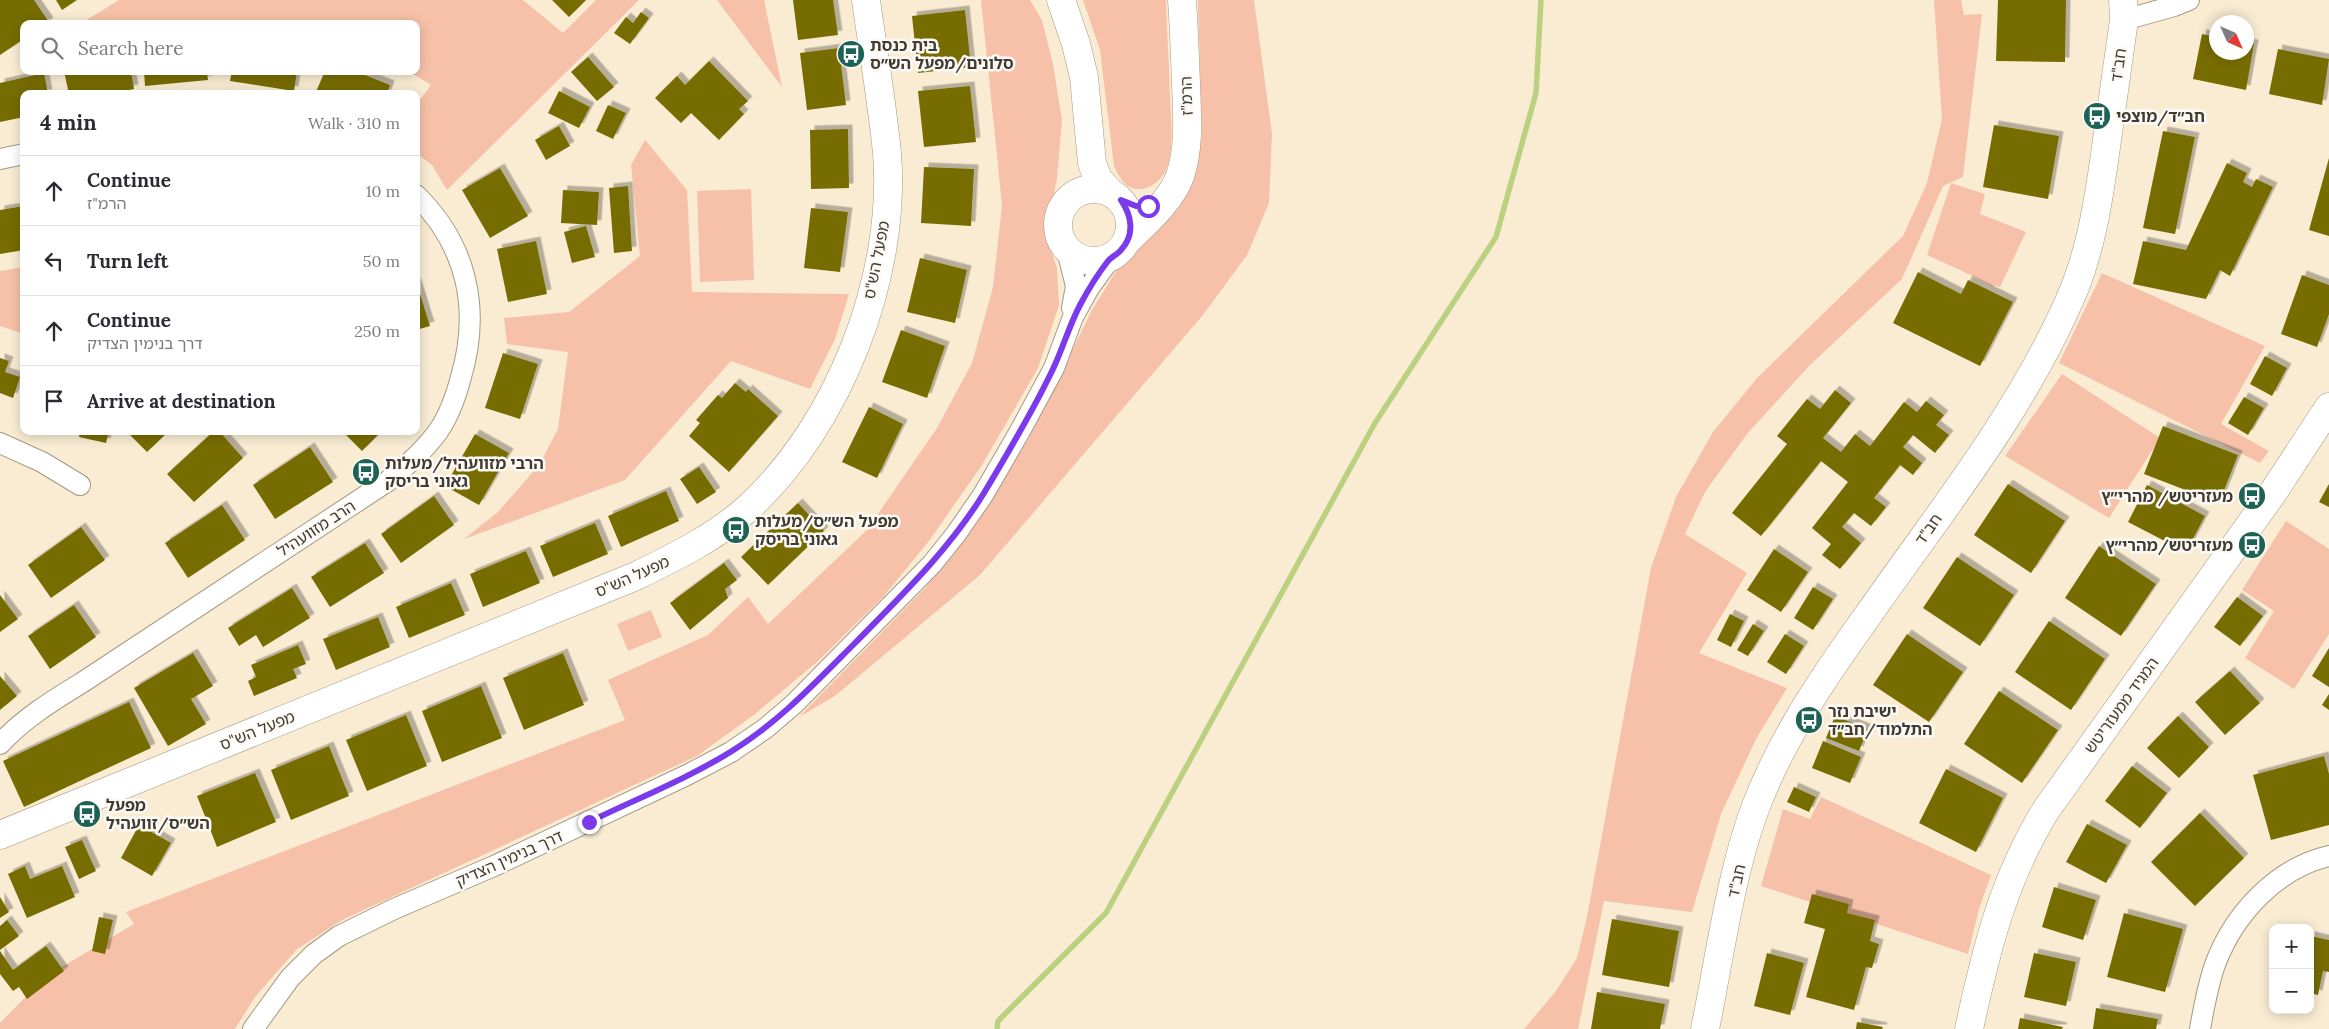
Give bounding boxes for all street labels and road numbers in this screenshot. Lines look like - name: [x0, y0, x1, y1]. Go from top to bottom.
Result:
- street label: חב"ד: [2106, 47, 2130, 83]
- street label: הרמ"ז: [1175, 76, 1197, 116]
- street label: מפעל הש"ס: [859, 219, 893, 301]
- street label: הרב מזוועהיל: [273, 495, 359, 561]
- street label: חב"ד: [1910, 509, 1946, 549]
- street label: מפעל הש"ס: [592, 551, 672, 601]
- street label: המגיד ממעזריטש: [2079, 653, 2163, 757]
- street label: מפעל הש"ס: [216, 706, 298, 754]
- street label: דרך בנימין הצדיק: [452, 825, 566, 891]
- street label: חב"ד: [1722, 862, 1750, 900]

